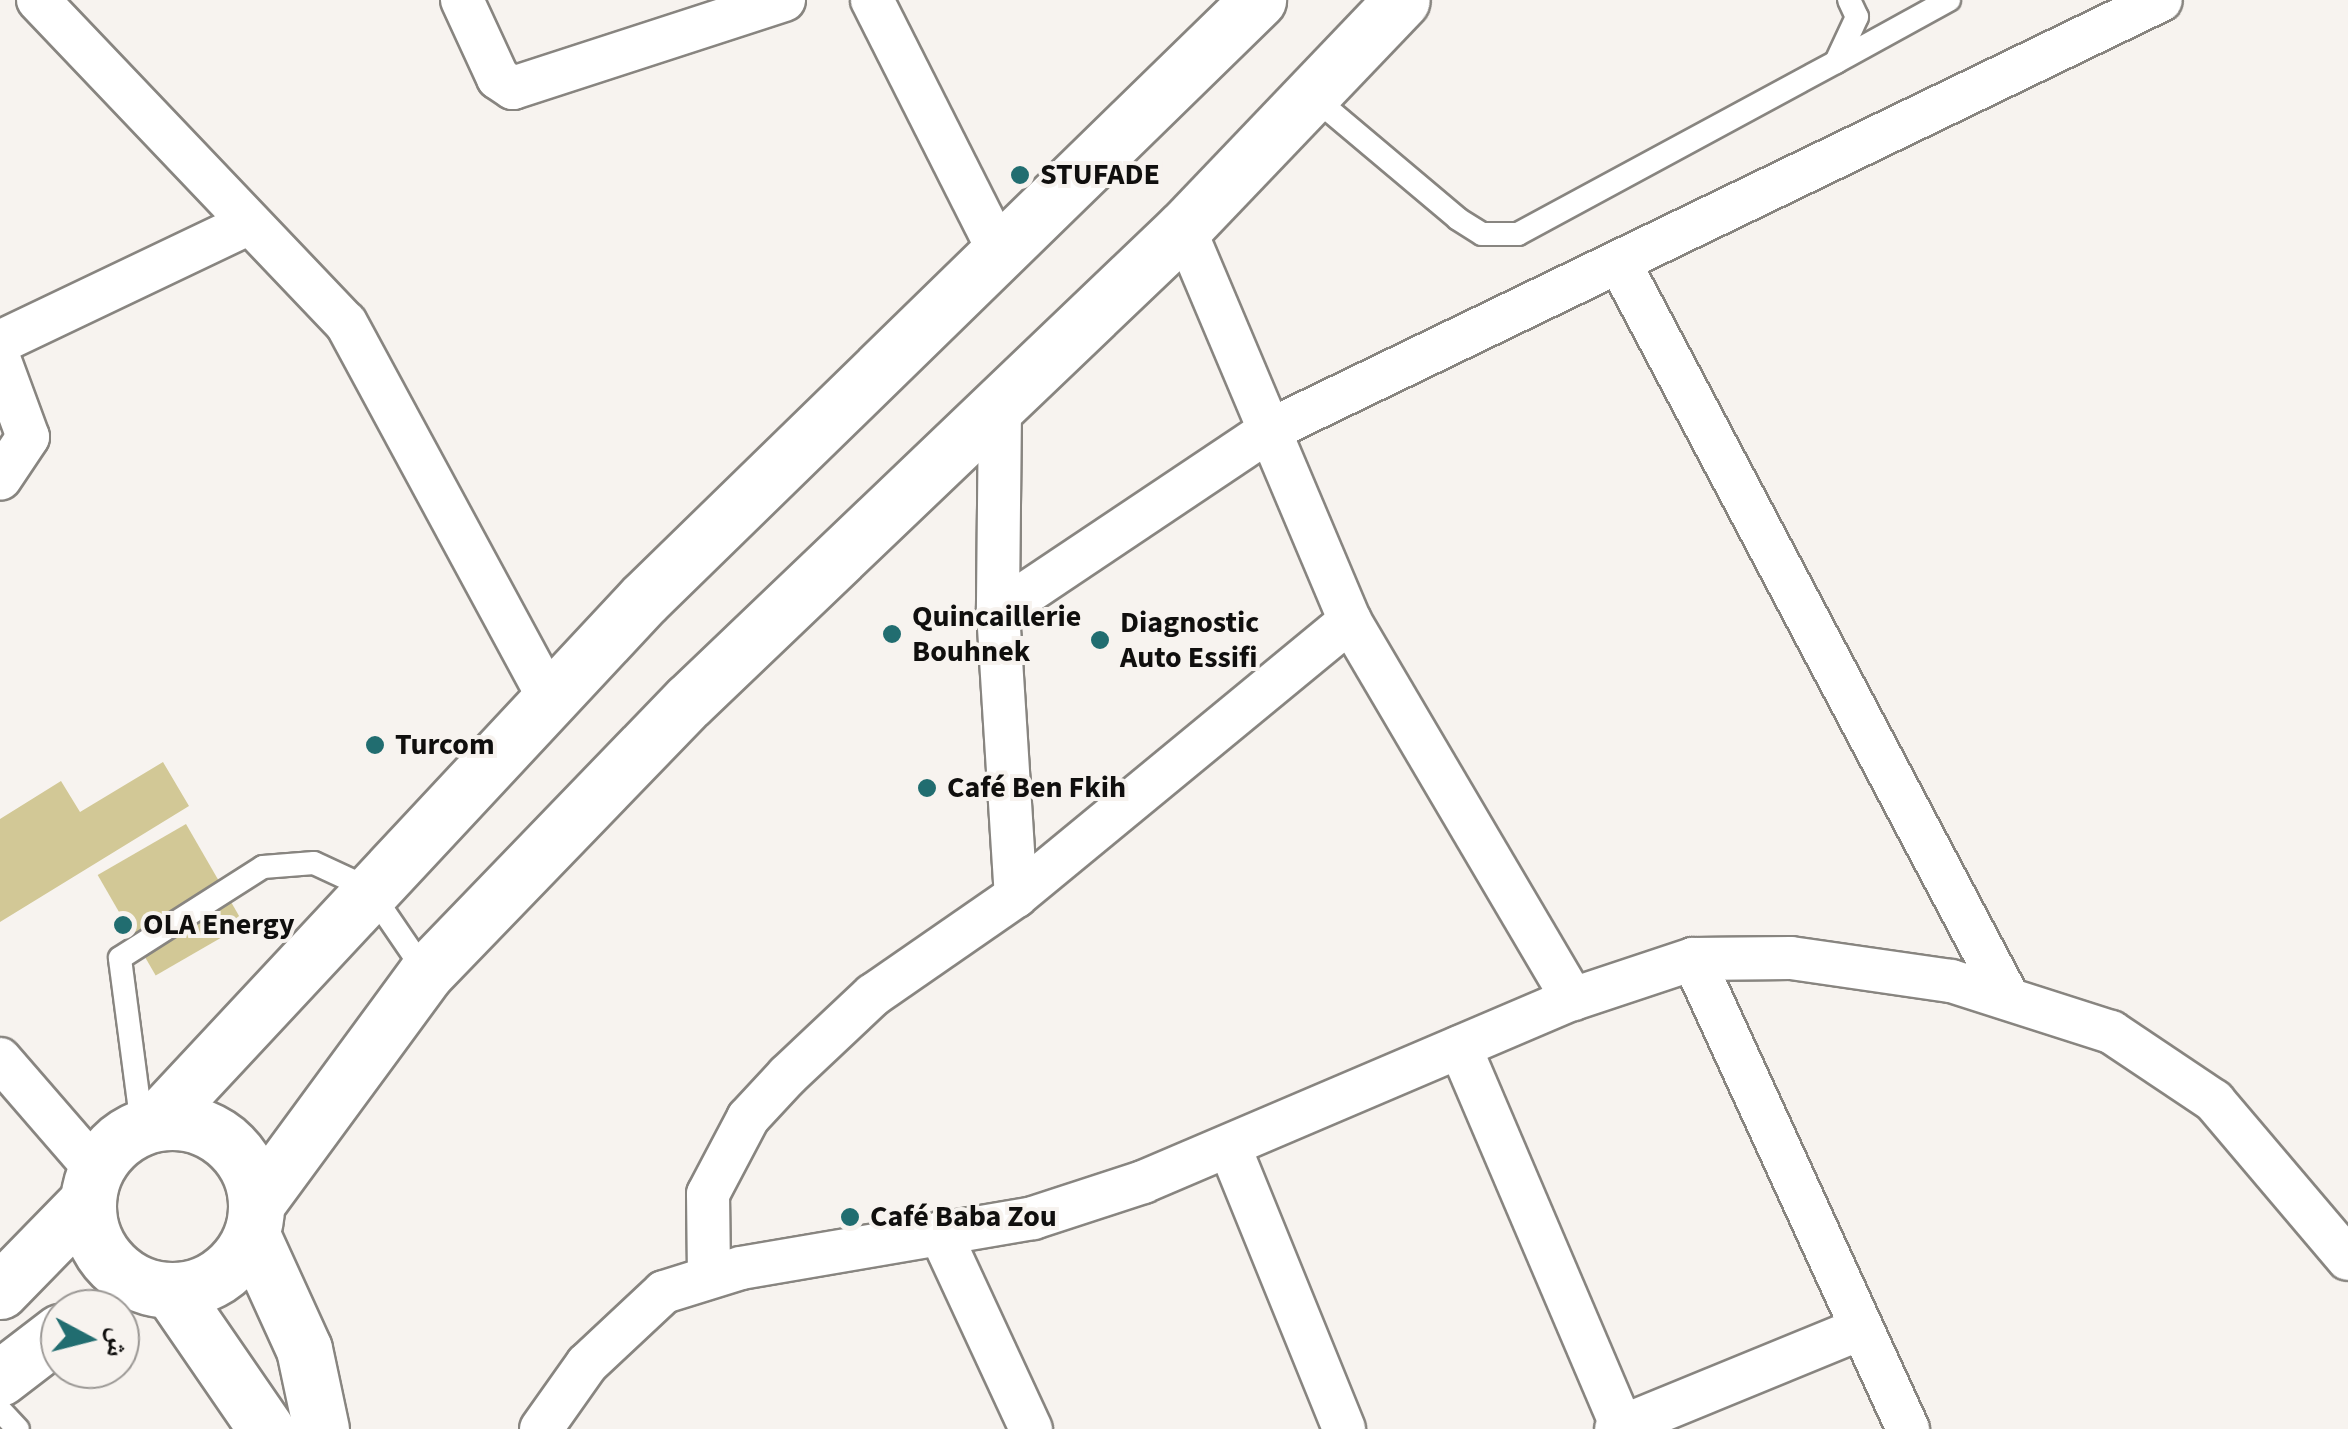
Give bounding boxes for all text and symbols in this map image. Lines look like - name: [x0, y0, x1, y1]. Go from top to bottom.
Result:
- place label: STUFADE: [1040, 157, 1160, 193]
- marker: STUFADE: [1009, 164, 1031, 186]
- place label: Quincaillerie Bouhnek: [912, 599, 1081, 670]
- place label: Diagnostic Auto Essifi: [1120, 605, 1259, 676]
- marker: Quincaillerie Bouhnek: [881, 623, 903, 645]
- marker: Diagnostic Auto Essifi: [1089, 629, 1111, 651]
- place label: Turcom: [395, 727, 495, 763]
- marker: Turcom: [364, 734, 386, 756]
- place label: Café Ben Fkih: [947, 770, 1126, 806]
- marker: Café Ben Fkih: [916, 777, 938, 799]
- place label: OLA Energy: [143, 907, 295, 943]
- marker: OLA Energy: [112, 914, 134, 936]
- place label: Café Baba Zou: [870, 1199, 1057, 1235]
- marker: Café Baba Zou: [839, 1206, 861, 1228]
- north arrow: [40, 1289, 140, 1389]
- text: ش: [96, 1325, 139, 1360]

